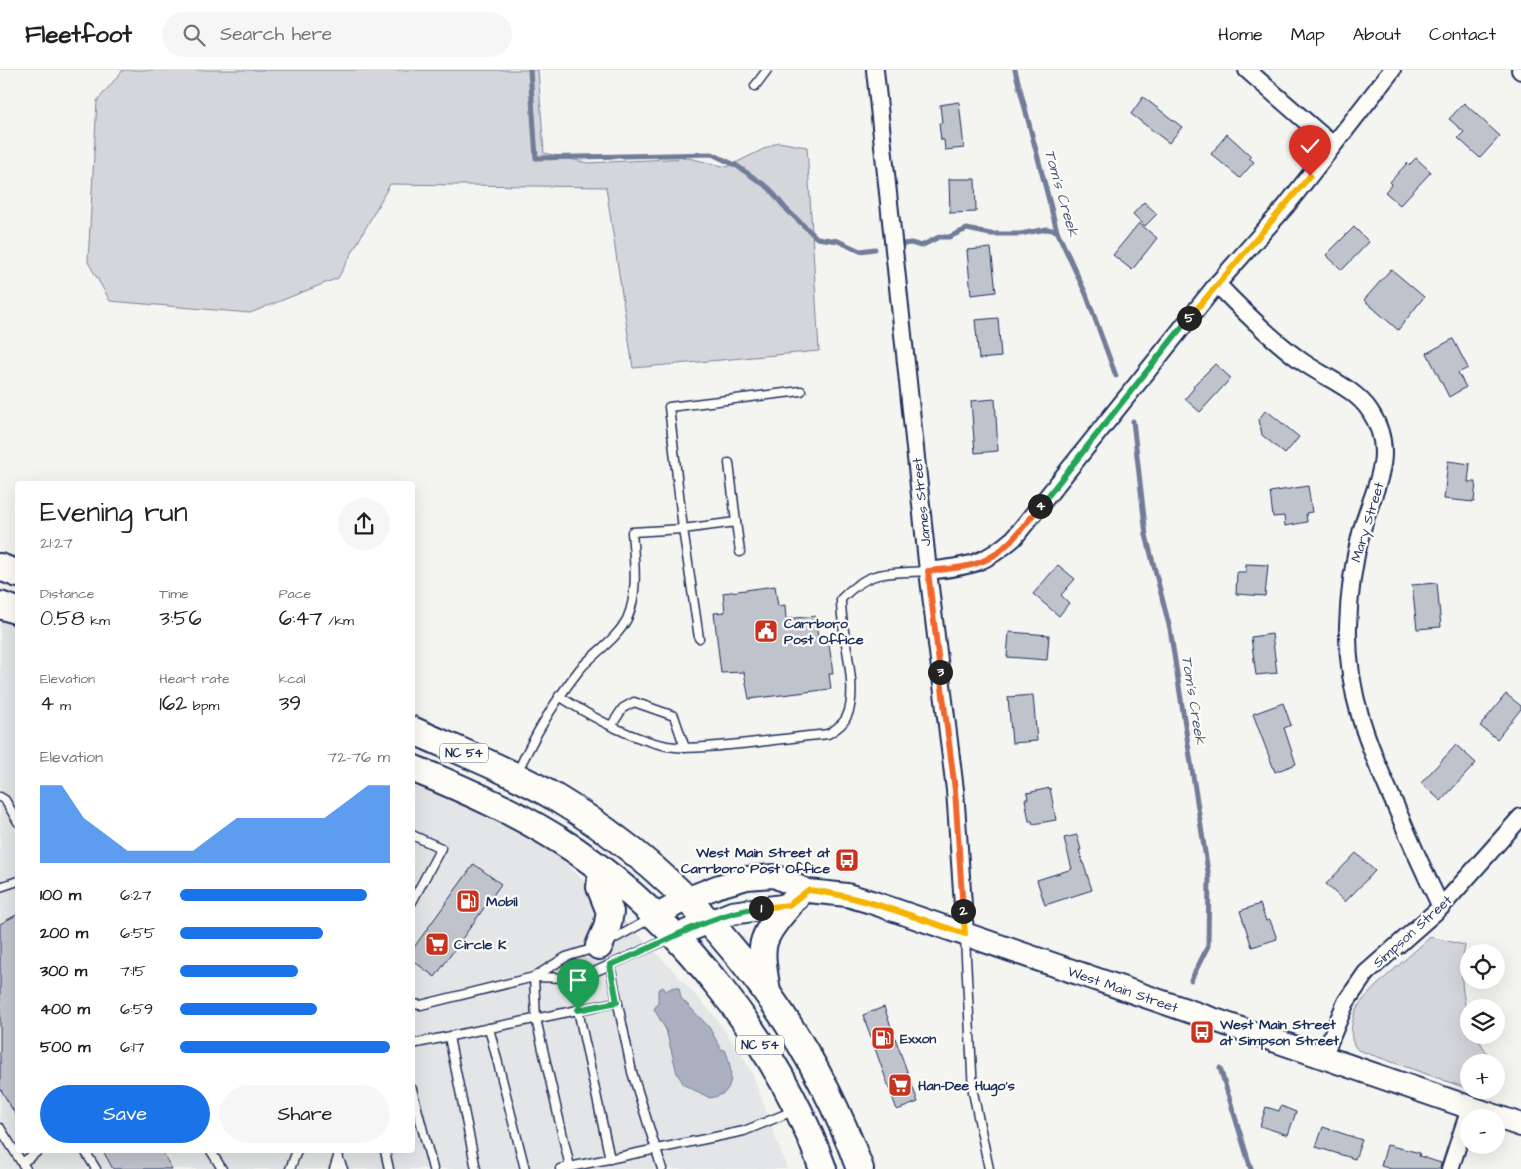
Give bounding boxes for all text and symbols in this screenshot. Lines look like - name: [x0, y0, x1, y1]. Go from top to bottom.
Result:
- search box: [162, 12, 512, 57]
- text: Fleetfoot: [25, 18, 132, 52]
- icon: search: [180, 21, 208, 49]
- text: Search here: [220, 21, 332, 48]
- text: Home: [1218, 22, 1263, 47]
- text: Map: [1291, 22, 1325, 47]
- text: About: [1353, 22, 1401, 47]
- text: Contact: [1429, 22, 1496, 47]
- pin: [1289, 125, 1331, 176]
- icon: check: [1296, 132, 1324, 160]
- water label: Tom's Creek: [1039, 147, 1084, 240]
- pin: 5: [1176, 306, 1202, 330]
- text: 5: [1185, 308, 1194, 328]
- street label: James Street: [907, 456, 937, 547]
- street label: Mary Street: [1346, 479, 1390, 565]
- text: Evening run: [40, 493, 188, 532]
- pin: 4: [1028, 494, 1052, 518]
- text: 4: [1036, 496, 1045, 516]
- button: share: [338, 498, 390, 550]
- text: 21:27: [40, 532, 73, 554]
- text: Distance: [40, 584, 94, 604]
- text: Time: [159, 584, 189, 604]
- text: Pace: [279, 584, 311, 604]
- text: 0.58: [40, 604, 85, 633]
- text: 3:56: [159, 604, 202, 633]
- text: 6:47: [279, 604, 323, 633]
- text: km: [85, 611, 110, 631]
- text: /km: [323, 611, 354, 631]
- place label: Carrboro Post Office: [784, 614, 864, 650]
- public building icon: Carrboro Post Office: [753, 618, 779, 644]
- water label: Tom's Creek: [1176, 654, 1211, 747]
- pin: 3: [928, 660, 952, 684]
- text: 3: [937, 662, 944, 682]
- text: Elevation: [40, 669, 95, 689]
- text: Heart rate: [159, 669, 230, 689]
- text: kcal: [279, 669, 305, 689]
- text: 4: [40, 689, 54, 718]
- text: 162: [159, 689, 187, 718]
- text: 39: [279, 689, 301, 718]
- text: m: [54, 696, 71, 716]
- text: bpm: [187, 696, 219, 716]
- road number: NC 54: [440, 744, 488, 762]
- text: Elevation: [40, 746, 103, 768]
- text: 72–76 m: [327, 746, 390, 768]
- place label: West Main Street at Carrboro Post Office: [681, 843, 830, 879]
- bus stop icon: West Main Street at Carrboro Post Office: [834, 847, 860, 873]
- text: 100 m: [40, 884, 81, 906]
- text: 6:27: [120, 884, 152, 906]
- fuel station icon: Mobil: [455, 888, 481, 914]
- street label: Simpson Street: [1369, 890, 1457, 973]
- place label: Mobil: [486, 892, 518, 912]
- pin: 1: [748, 896, 774, 920]
- text: 1: [761, 898, 762, 918]
- pin: 2: [950, 898, 976, 924]
- text: 2: [959, 901, 968, 921]
- text: 200 m: [40, 922, 88, 944]
- text: 6:55: [120, 922, 155, 944]
- supermarket icon: Circle K: [424, 931, 450, 957]
- place label: Circle K: [454, 935, 507, 955]
- map controls: [1460, 944, 1505, 1154]
- button: locate: [1460, 944, 1505, 989]
- pin: [557, 959, 599, 1010]
- text: 300 m: [40, 960, 87, 982]
- text: 7:15: [120, 960, 146, 982]
- street label: West Main Street: [1065, 962, 1181, 1018]
- icon: arrive: [564, 966, 592, 994]
- text: 400 m: [40, 998, 90, 1020]
- text: 6:59: [120, 998, 153, 1020]
- button: layers: [1460, 999, 1505, 1044]
- place label: West Main Street at Simpson Street: [1219, 1015, 1339, 1051]
- bus stop icon: West Main Street at Simpson Street: [1189, 1019, 1215, 1045]
- fuel station icon: Exxon: [870, 1025, 896, 1051]
- place label: Exxon: [900, 1029, 936, 1049]
- text: 500 m: [40, 1036, 90, 1058]
- text: 6:17: [120, 1036, 145, 1058]
- road number: NC 54: [736, 1036, 784, 1054]
- button: +: [1460, 1054, 1505, 1099]
- supermarket icon: Han-Dee Hugo's: [887, 1072, 913, 1098]
- place label: Han-Dee Hugo's: [918, 1076, 1015, 1097]
- button: Save: [40, 1085, 210, 1143]
- button: Share: [220, 1085, 390, 1143]
- button: −: [1460, 1109, 1505, 1154]

